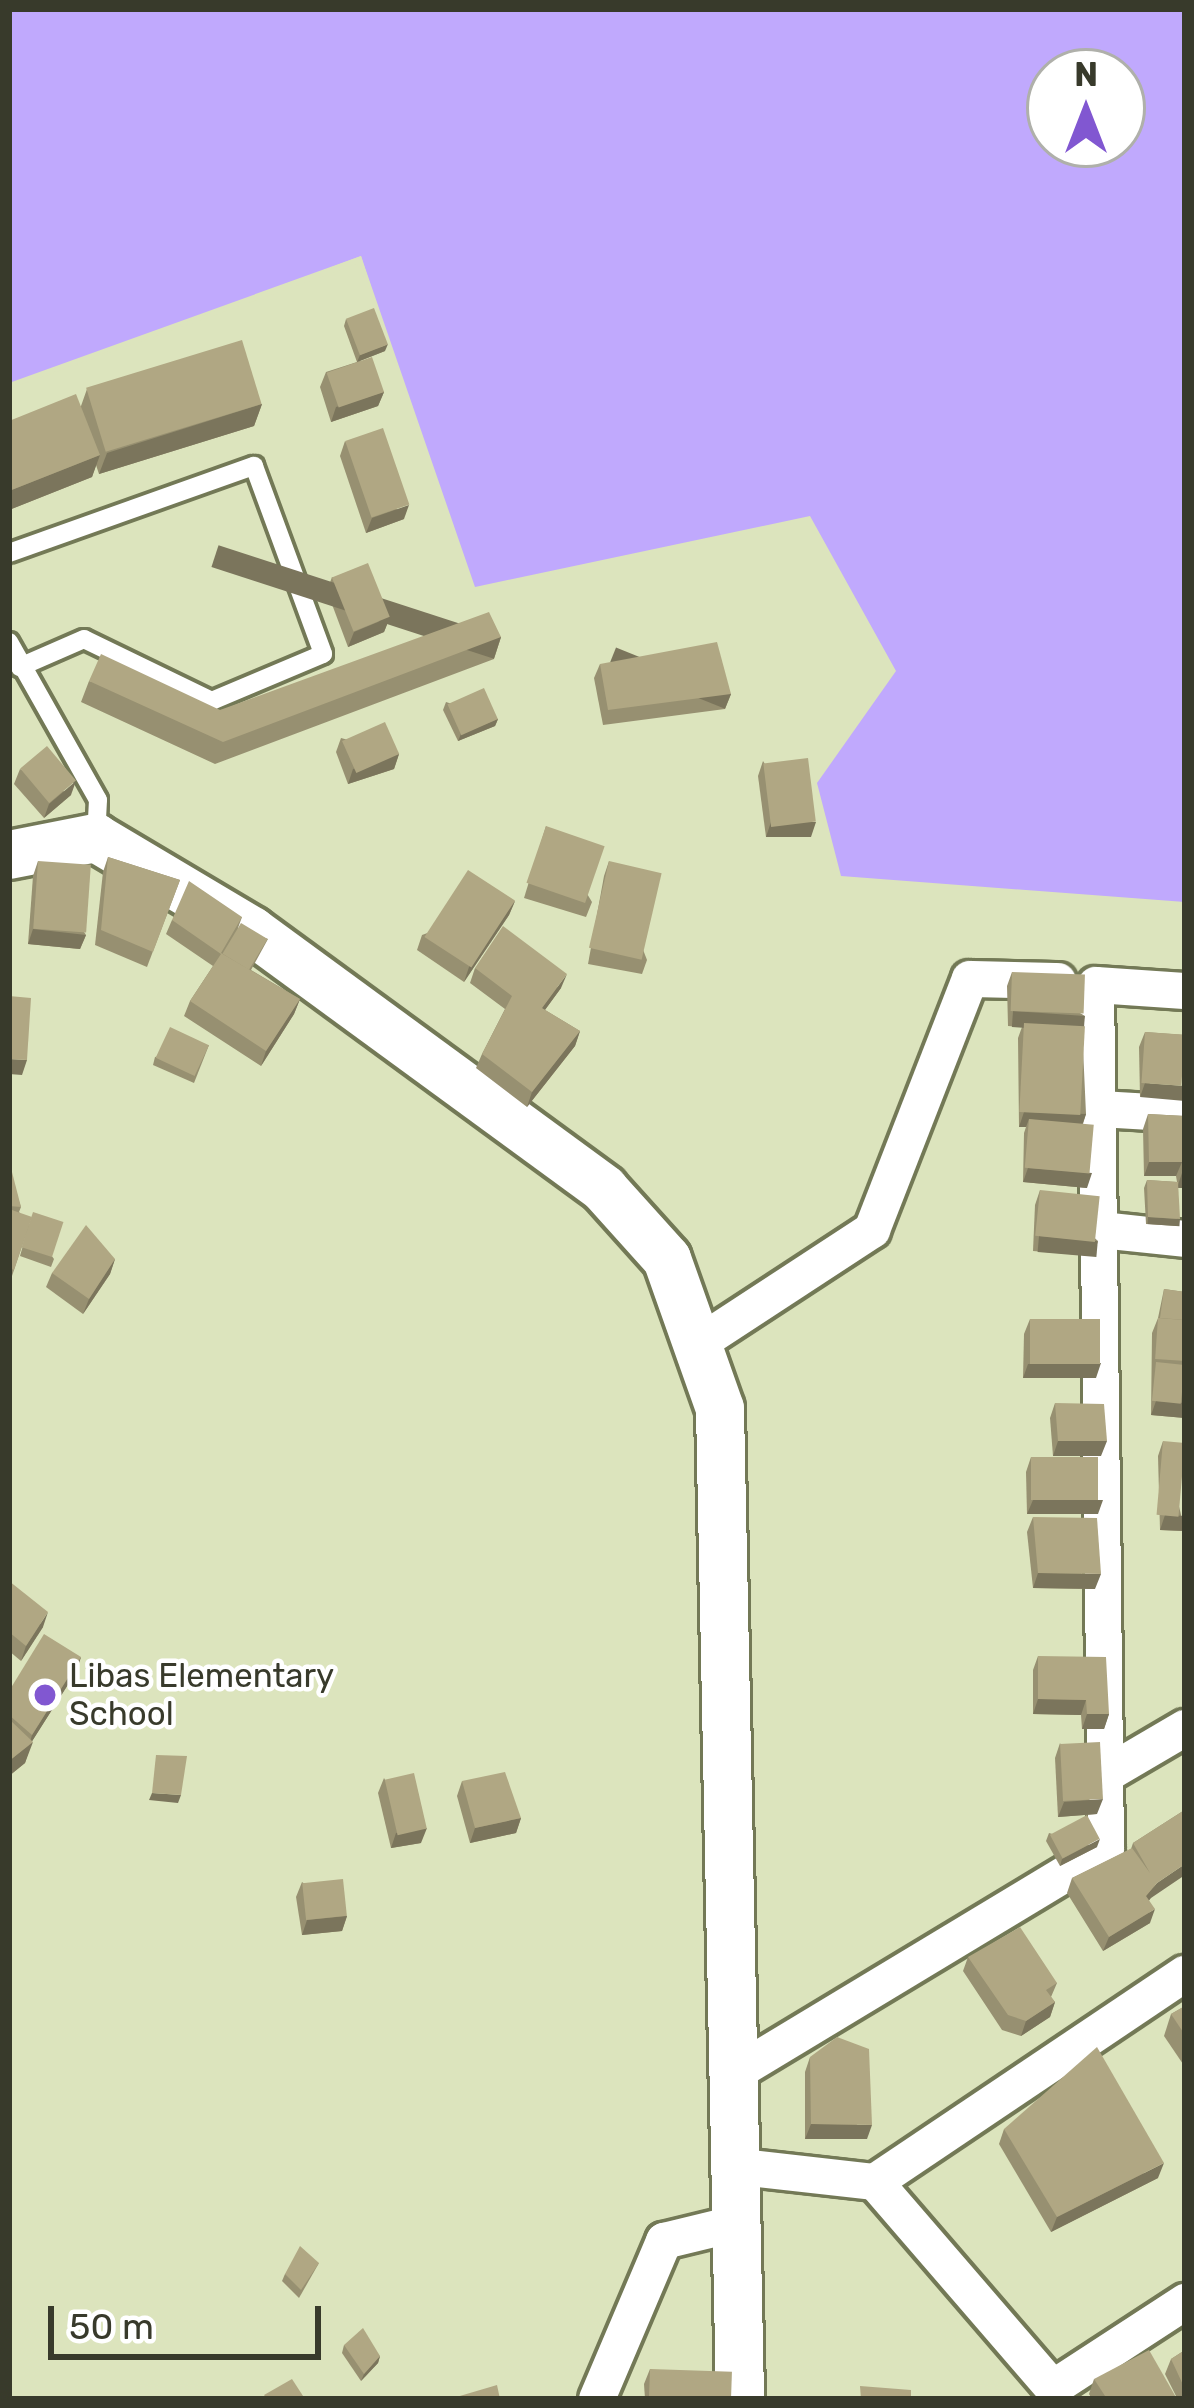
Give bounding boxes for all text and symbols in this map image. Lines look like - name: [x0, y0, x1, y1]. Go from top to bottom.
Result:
- north arrow: [1026, 48, 1146, 168]
- text: N: [1074, 55, 1098, 94]
- place label: Libas Elementary School: [69, 1656, 334, 1734]
- marker: Libas Elementary School: [32, 1682, 58, 1708]
- scale bar: [54, 2282, 327, 2356]
- text: 50 m: [69, 2305, 154, 2348]

